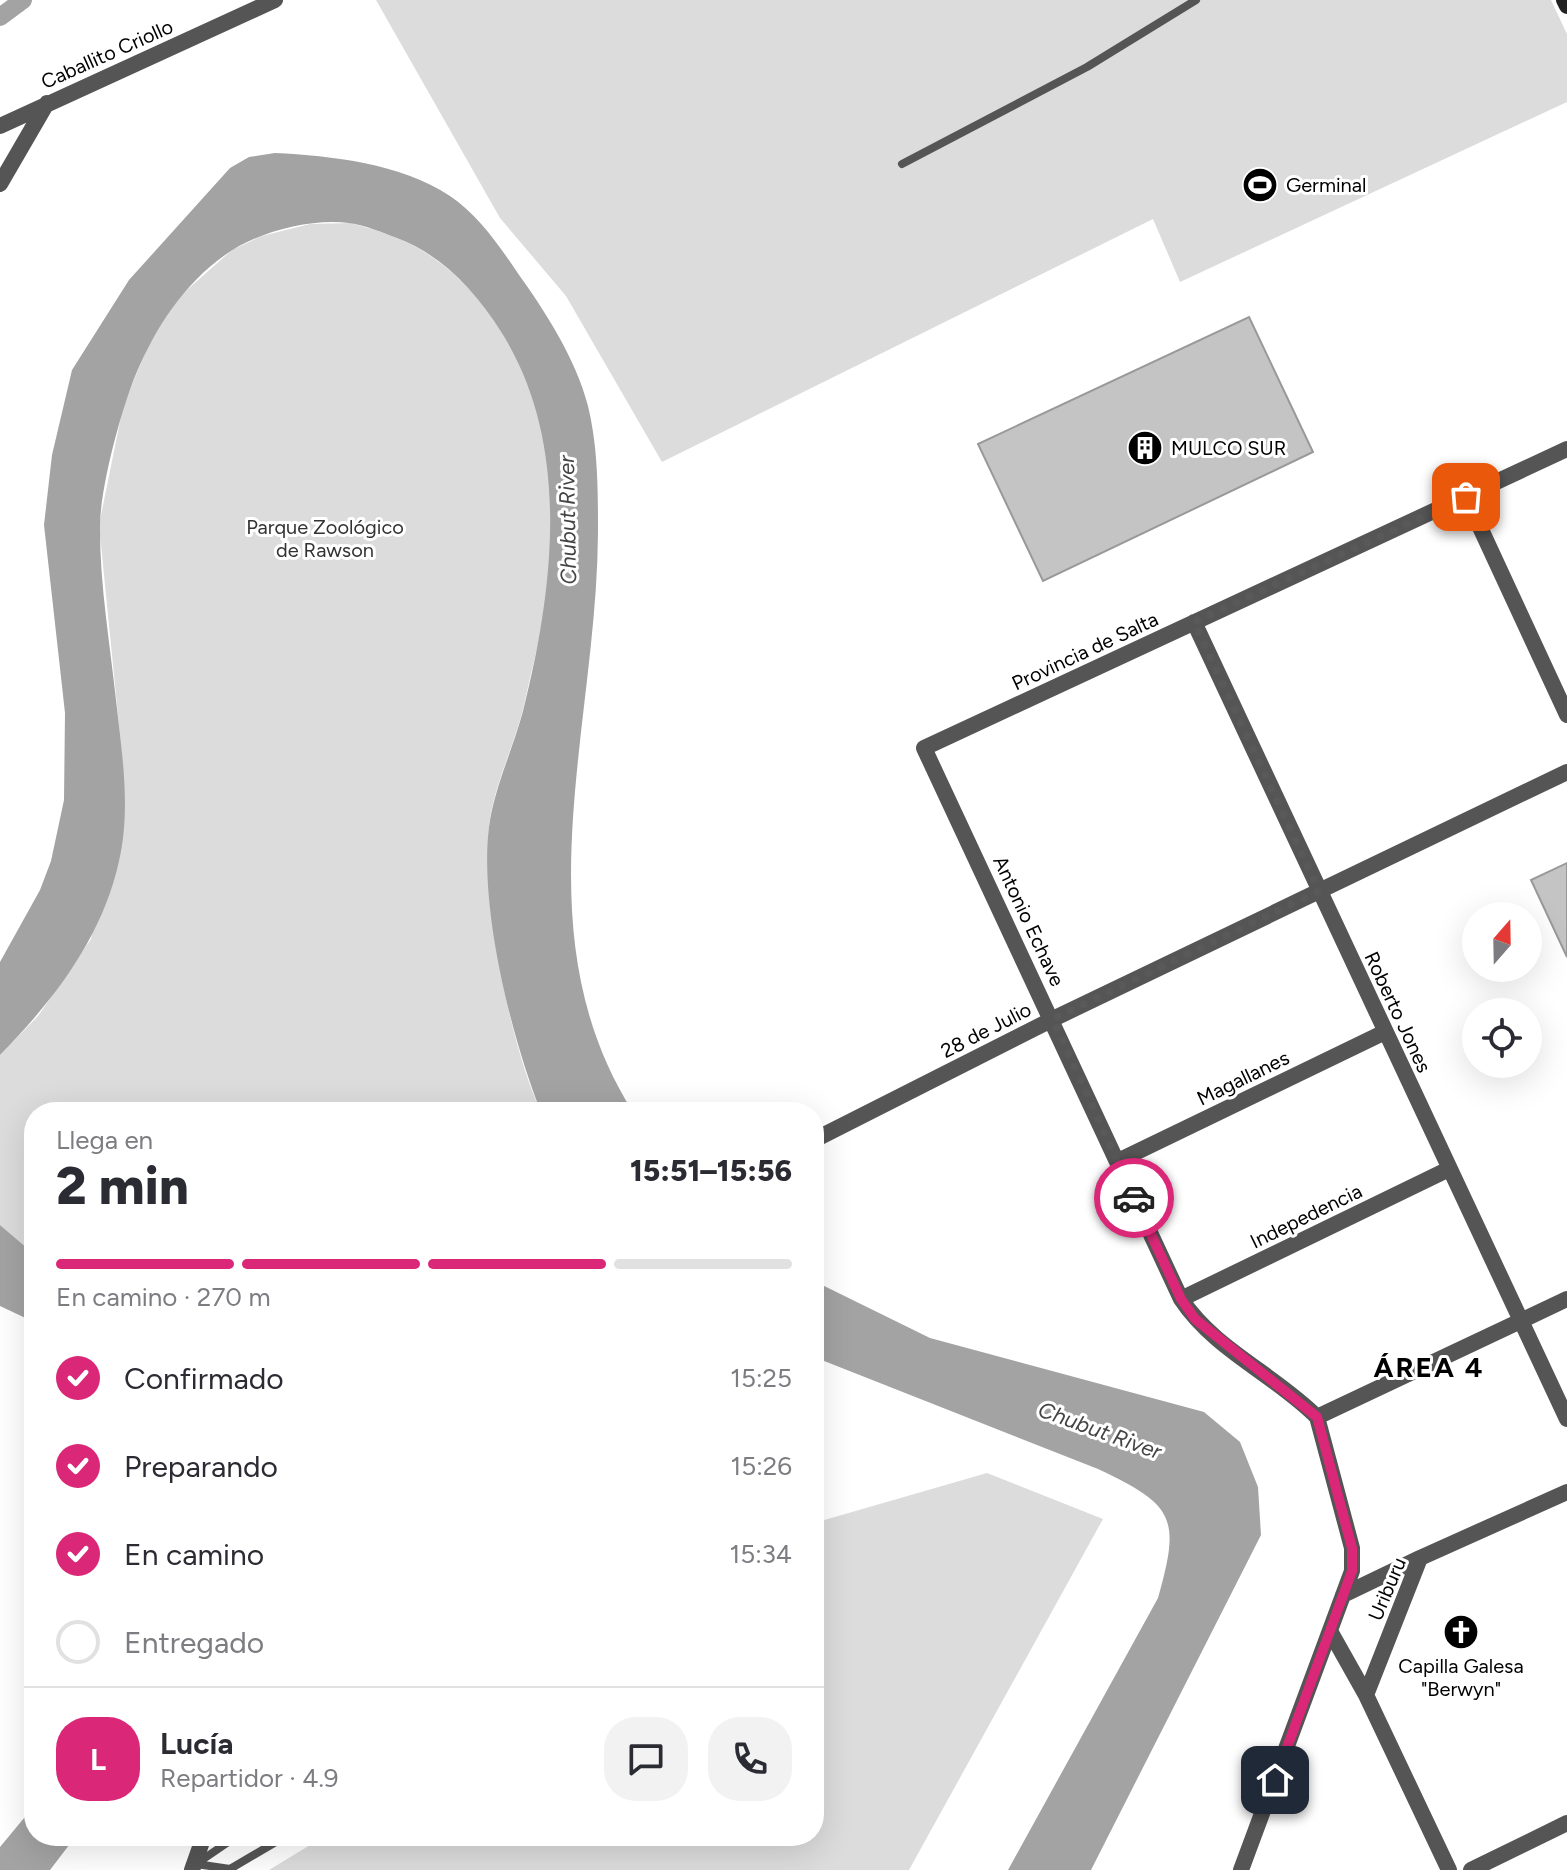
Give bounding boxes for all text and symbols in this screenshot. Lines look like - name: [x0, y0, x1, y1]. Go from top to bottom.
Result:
- street label: Caballito Criollo: [37, 14, 177, 94]
- sports icon: Germinal: [1241, 166, 1279, 204]
- place label: Germinal: [1286, 173, 1366, 197]
- building icon: MULCO SUR: [1126, 429, 1164, 467]
- place label: MULCO SUR: [1171, 436, 1286, 460]
- water label: Chubut River: [553, 454, 582, 585]
- pin: [1432, 463, 1500, 531]
- icon: bag: [1444, 475, 1488, 519]
- park label: Parque Zoológico de Rawson: [246, 515, 404, 562]
- street label: Provincia de Salta: [1008, 607, 1162, 695]
- street label: Antonio Echave: [988, 852, 1070, 990]
- north arrow: [1462, 902, 1542, 982]
- map controls: [1462, 902, 1542, 1078]
- street label: Roberto Jones: [1359, 948, 1437, 1076]
- street label: 28 de Julio: [937, 997, 1035, 1063]
- button: locate: [1462, 998, 1542, 1078]
- street label: Magallanes: [1193, 1045, 1293, 1111]
- text: Llega en: [56, 1124, 153, 1156]
- text: 15:51–15:56: [630, 1152, 792, 1189]
- text: 2 min: [56, 1155, 189, 1217]
- courier: [1094, 1158, 1174, 1238]
- icon: car: [1112, 1176, 1156, 1220]
- street label: Indepedencia: [1246, 1179, 1366, 1253]
- text: En camino · 270 m: [56, 1281, 271, 1313]
- district label: ÁREA 4: [1374, 1350, 1484, 1384]
- icon: check: [56, 1356, 100, 1400]
- text: Confirmado: [124, 1360, 284, 1397]
- text: 15:25: [730, 1362, 792, 1394]
- water label: Chubut River: [1034, 1396, 1167, 1466]
- icon: check: [56, 1444, 100, 1488]
- text: Preparando: [124, 1448, 278, 1485]
- text: 15:26: [730, 1450, 792, 1482]
- icon: check: [56, 1532, 100, 1576]
- text: En camino: [124, 1536, 264, 1573]
- text: 15:34: [729, 1538, 792, 1570]
- street label: Uriburu: [1363, 1554, 1411, 1624]
- church icon: Capilla Galesa "Berwyn": [1442, 1613, 1480, 1651]
- text: Entregado: [124, 1624, 264, 1661]
- place label: Capilla Galesa "Berwyn": [1398, 1654, 1524, 1701]
- button: chat: [604, 1717, 688, 1801]
- button: phone: [708, 1717, 792, 1801]
- text: Lucía: [160, 1725, 233, 1762]
- text: L: [90, 1741, 106, 1778]
- pin: [1241, 1746, 1309, 1814]
- icon: home: [1253, 1758, 1297, 1802]
- text: Repartidor · 4.9: [160, 1762, 339, 1794]

